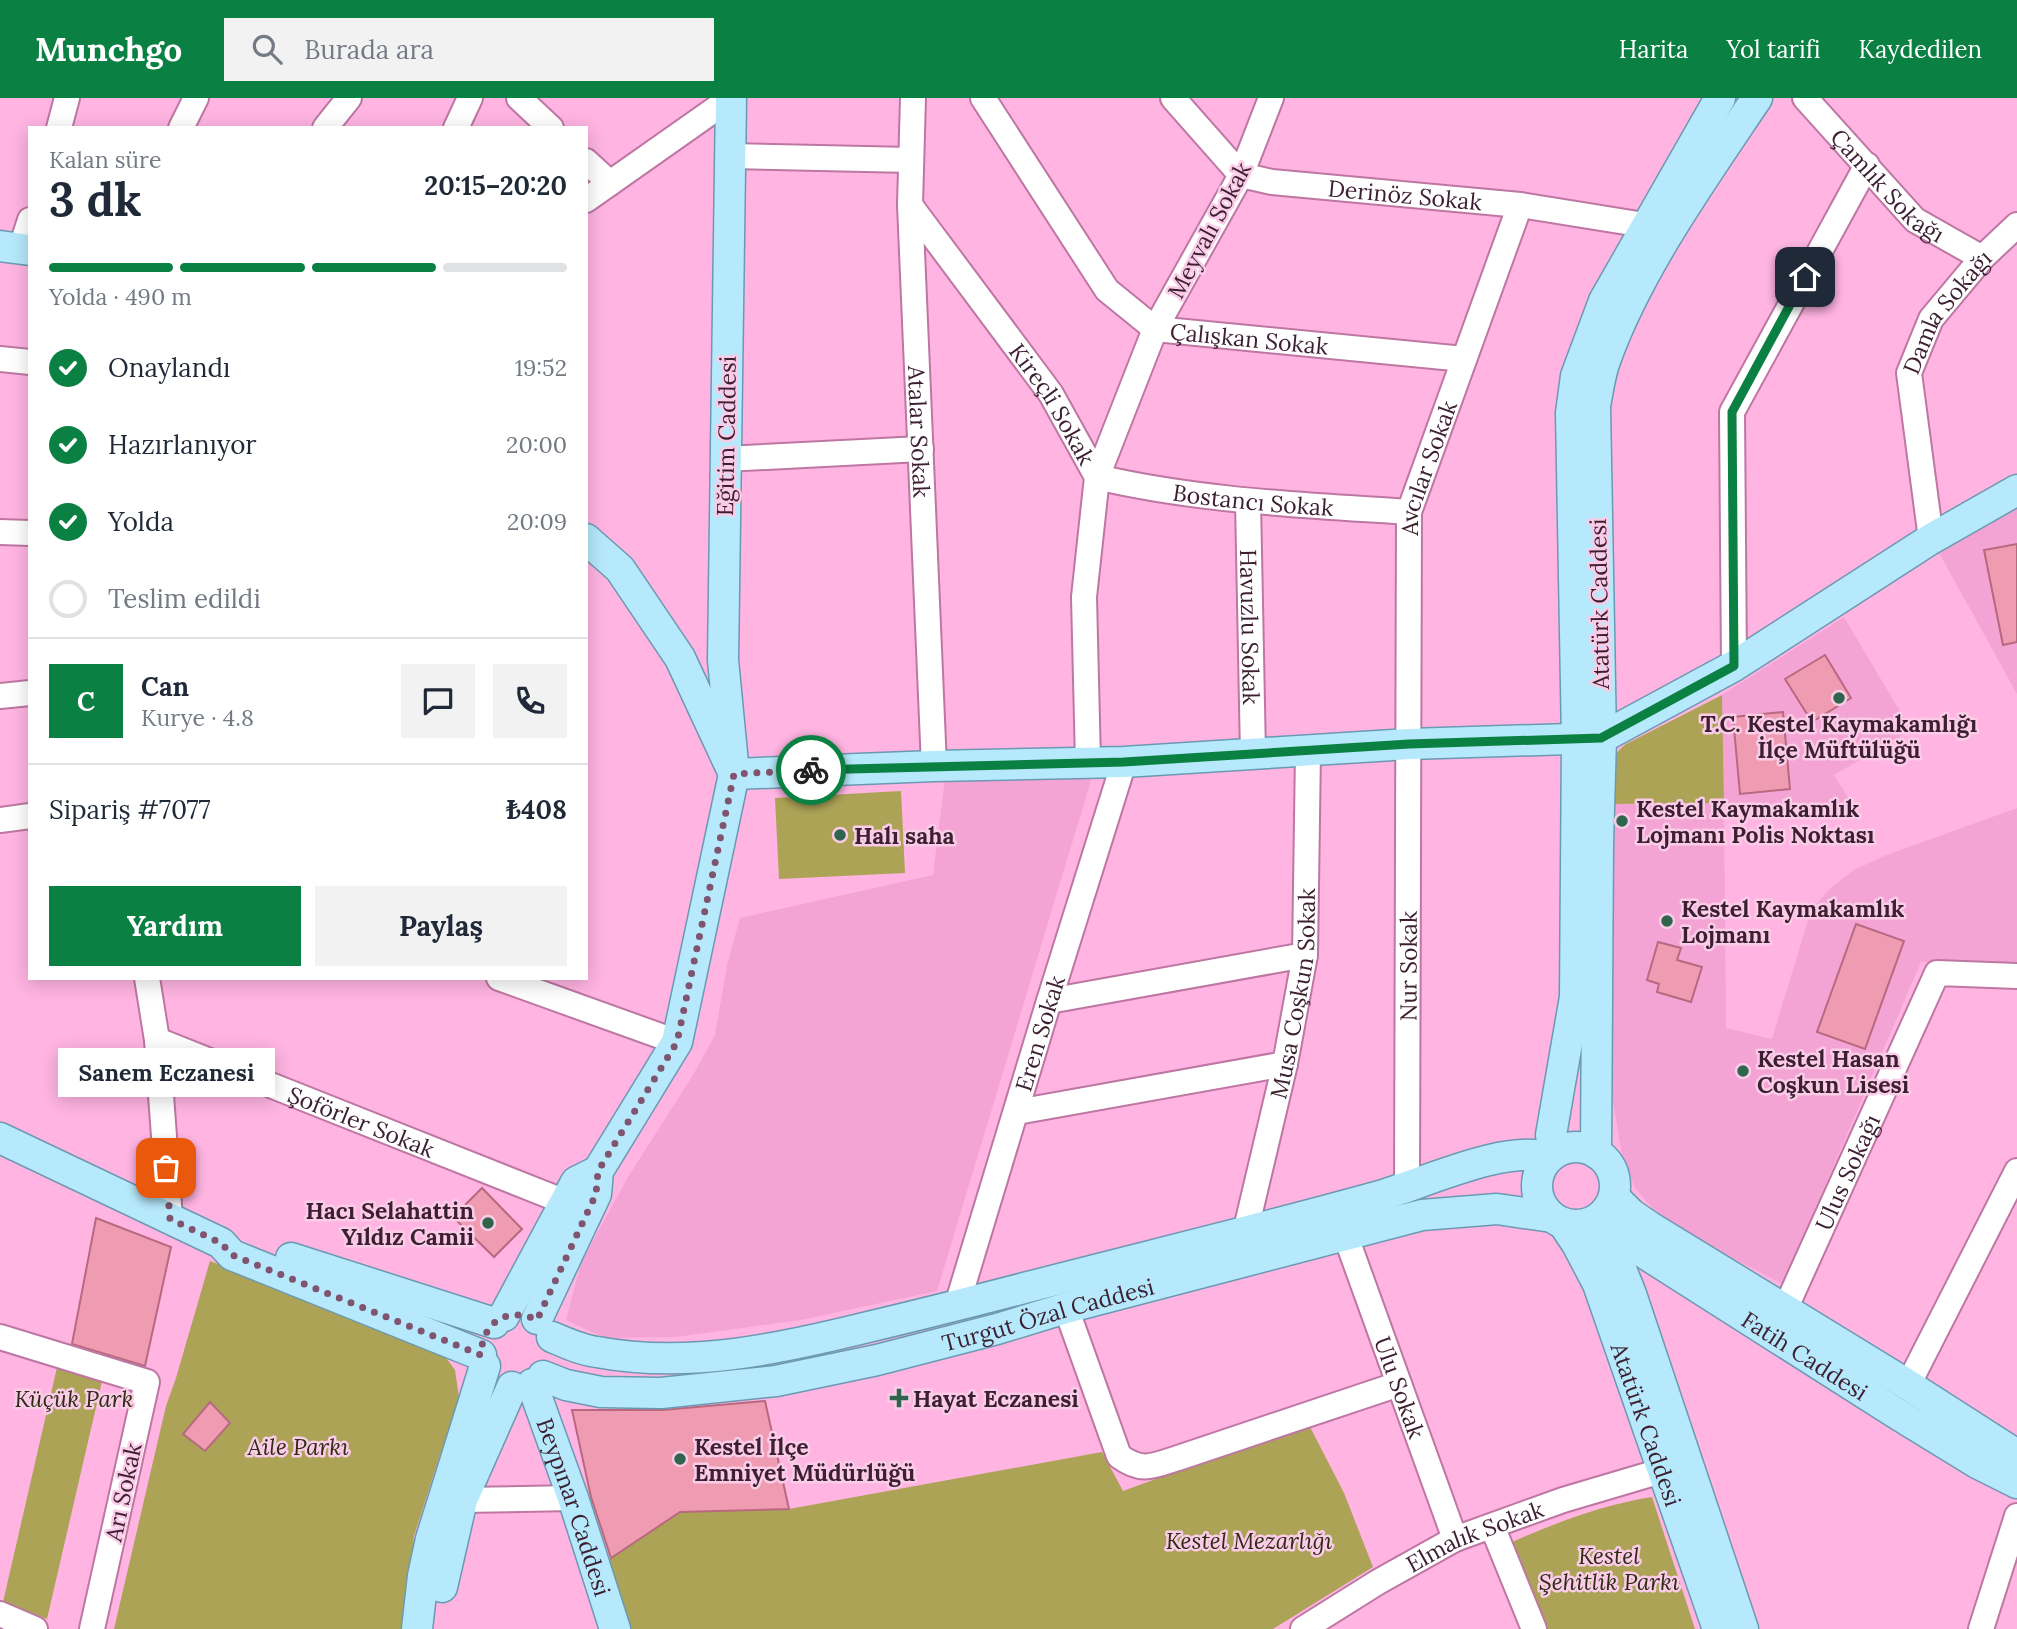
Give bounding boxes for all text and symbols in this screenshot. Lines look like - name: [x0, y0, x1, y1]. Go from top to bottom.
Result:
- search box: [224, 18, 714, 81]
- text: Munchgo: [35, 28, 182, 70]
- icon: search: [248, 30, 286, 68]
- text: Burada ara: [304, 33, 434, 66]
- text: Harita: [1619, 34, 1688, 65]
- text: Yol tarifi: [1726, 34, 1821, 65]
- text: Kaydedilen: [1859, 34, 1982, 65]
- street label: Çamlık Sokağı: [1825, 122, 1950, 248]
- text: Kalan süre: [49, 145, 161, 174]
- street label: Meyvalı Sokak: [1161, 156, 1257, 303]
- text: 20:15–20:20: [424, 169, 567, 202]
- text: 3 dk: [49, 170, 142, 229]
- street label: Derinöz Sokak: [1327, 173, 1484, 216]
- street label: Damla Sokağı: [1896, 243, 1997, 378]
- pin: [1775, 247, 1835, 307]
- icon: home: [1786, 258, 1824, 296]
- text: Yolda · 490 m: [49, 282, 192, 311]
- street label: Çalışkan Sokak: [1169, 316, 1330, 360]
- street label: Kireçli Sokak: [1003, 337, 1102, 470]
- icon: check: [49, 349, 87, 387]
- text: Onaylandı: [108, 351, 230, 384]
- text: 19:52: [515, 353, 567, 382]
- street label: Eğitim Caddesi: [710, 356, 742, 516]
- street label: Atalar Sokak: [902, 364, 937, 499]
- street label: Avcılar Sokak: [1394, 396, 1463, 537]
- icon: check: [49, 426, 87, 464]
- text: Hazırlanıyor: [108, 428, 257, 461]
- text: 20:00: [506, 430, 567, 459]
- street label: Bostancı Sokak: [1171, 477, 1335, 522]
- icon: check: [49, 503, 87, 541]
- text: Yolda: [108, 505, 174, 538]
- text: 20:09: [507, 507, 567, 536]
- street label: Atatürk Caddesi: [1583, 518, 1615, 691]
- street label: Havuzlu Sokak: [1234, 549, 1267, 706]
- text: Teslim edildi: [108, 582, 261, 615]
- button: chat: [401, 664, 475, 738]
- button: phone: [493, 664, 567, 738]
- text: Can: [141, 670, 189, 703]
- text: C: [77, 685, 95, 718]
- marker: T.C. Kestel Kaymakamlığı İlçe Müftülüğü: [1831, 690, 1847, 706]
- text: Kurye · 4.8: [141, 703, 254, 732]
- place label: T.C. Kestel Kaymakamlığı İlçe Müftülüğü: [1701, 709, 1977, 764]
- courier: [776, 735, 846, 805]
- icon: bike: [792, 751, 830, 789]
- text: Sipariş #7077: [49, 793, 211, 826]
- text: ₺408: [506, 793, 567, 826]
- place label: Kestel Kaymakamlık Lojmanı Polis Noktası: [1636, 794, 1874, 849]
- marker: Kestel Kaymakamlık Lojmanı Polis Noktası: [1614, 813, 1630, 829]
- place label: Halı saha: [854, 821, 955, 850]
- marker: Halı saha: [832, 827, 848, 843]
- button: Yardım: [49, 886, 301, 966]
- button: Paylaş: [315, 886, 567, 966]
- street label: Musa Coşkun Sokak: [1263, 887, 1320, 1102]
- place label: Kestel Kaymakamlık Lojmanı: [1681, 894, 1905, 949]
- street label: Nur Sokak: [1393, 910, 1422, 1021]
- marker: Kestel Kaymakamlık Lojmanı: [1659, 913, 1675, 929]
- street label: Eren Sokak: [1008, 971, 1071, 1095]
- place label: Kestel Hasan Coşkun Lisesi: [1757, 1044, 1909, 1099]
- callout: Sanem Eczanesi: [58, 1049, 274, 1098]
- text: Sanem Eczanesi: [79, 1058, 254, 1087]
- marker: Kestel Hasan Coşkun Lisesi: [1735, 1063, 1751, 1079]
- street label: Şoförler Sokak: [284, 1079, 440, 1164]
- street label: Ulus Sokağı: [1808, 1109, 1886, 1235]
- pin: [136, 1138, 196, 1198]
- icon: bag: [147, 1149, 185, 1187]
- place label: Hacı Selahattin Yıldız Camii: [305, 1196, 474, 1251]
- marker: Hacı Selahattin Yıldız Camii: [480, 1215, 496, 1231]
- street label: Turgut Özal Caddesi: [939, 1271, 1157, 1357]
- street label: Fatih Caddesi: [1737, 1304, 1873, 1406]
- street label: Ulu Sokak: [1369, 1332, 1432, 1443]
- street label: Atatürk Caddesi: [1605, 1338, 1689, 1510]
- park label: Küçük Park: [15, 1384, 133, 1413]
- place label: Hayat Eczanesi: [913, 1384, 1079, 1413]
- marker: Hayat Eczanesi: [891, 1390, 907, 1406]
- street label: Beypınar Caddesi: [531, 1414, 618, 1599]
- park label: Aile Parkı: [246, 1432, 349, 1461]
- place label: Kestel İlçe Emniyet Müdürlüğü: [694, 1432, 915, 1487]
- street label: Arı Sokak: [98, 1439, 148, 1545]
- marker: Kestel İlçe Emniyet Müdürlüğü: [672, 1451, 688, 1467]
- street label: Elmalık Sokak: [1400, 1494, 1548, 1578]
- park label: Kestel Mezarlığı: [1166, 1526, 1333, 1555]
- park label: Kestel Şehitlik Parkı: [1539, 1541, 1680, 1596]

